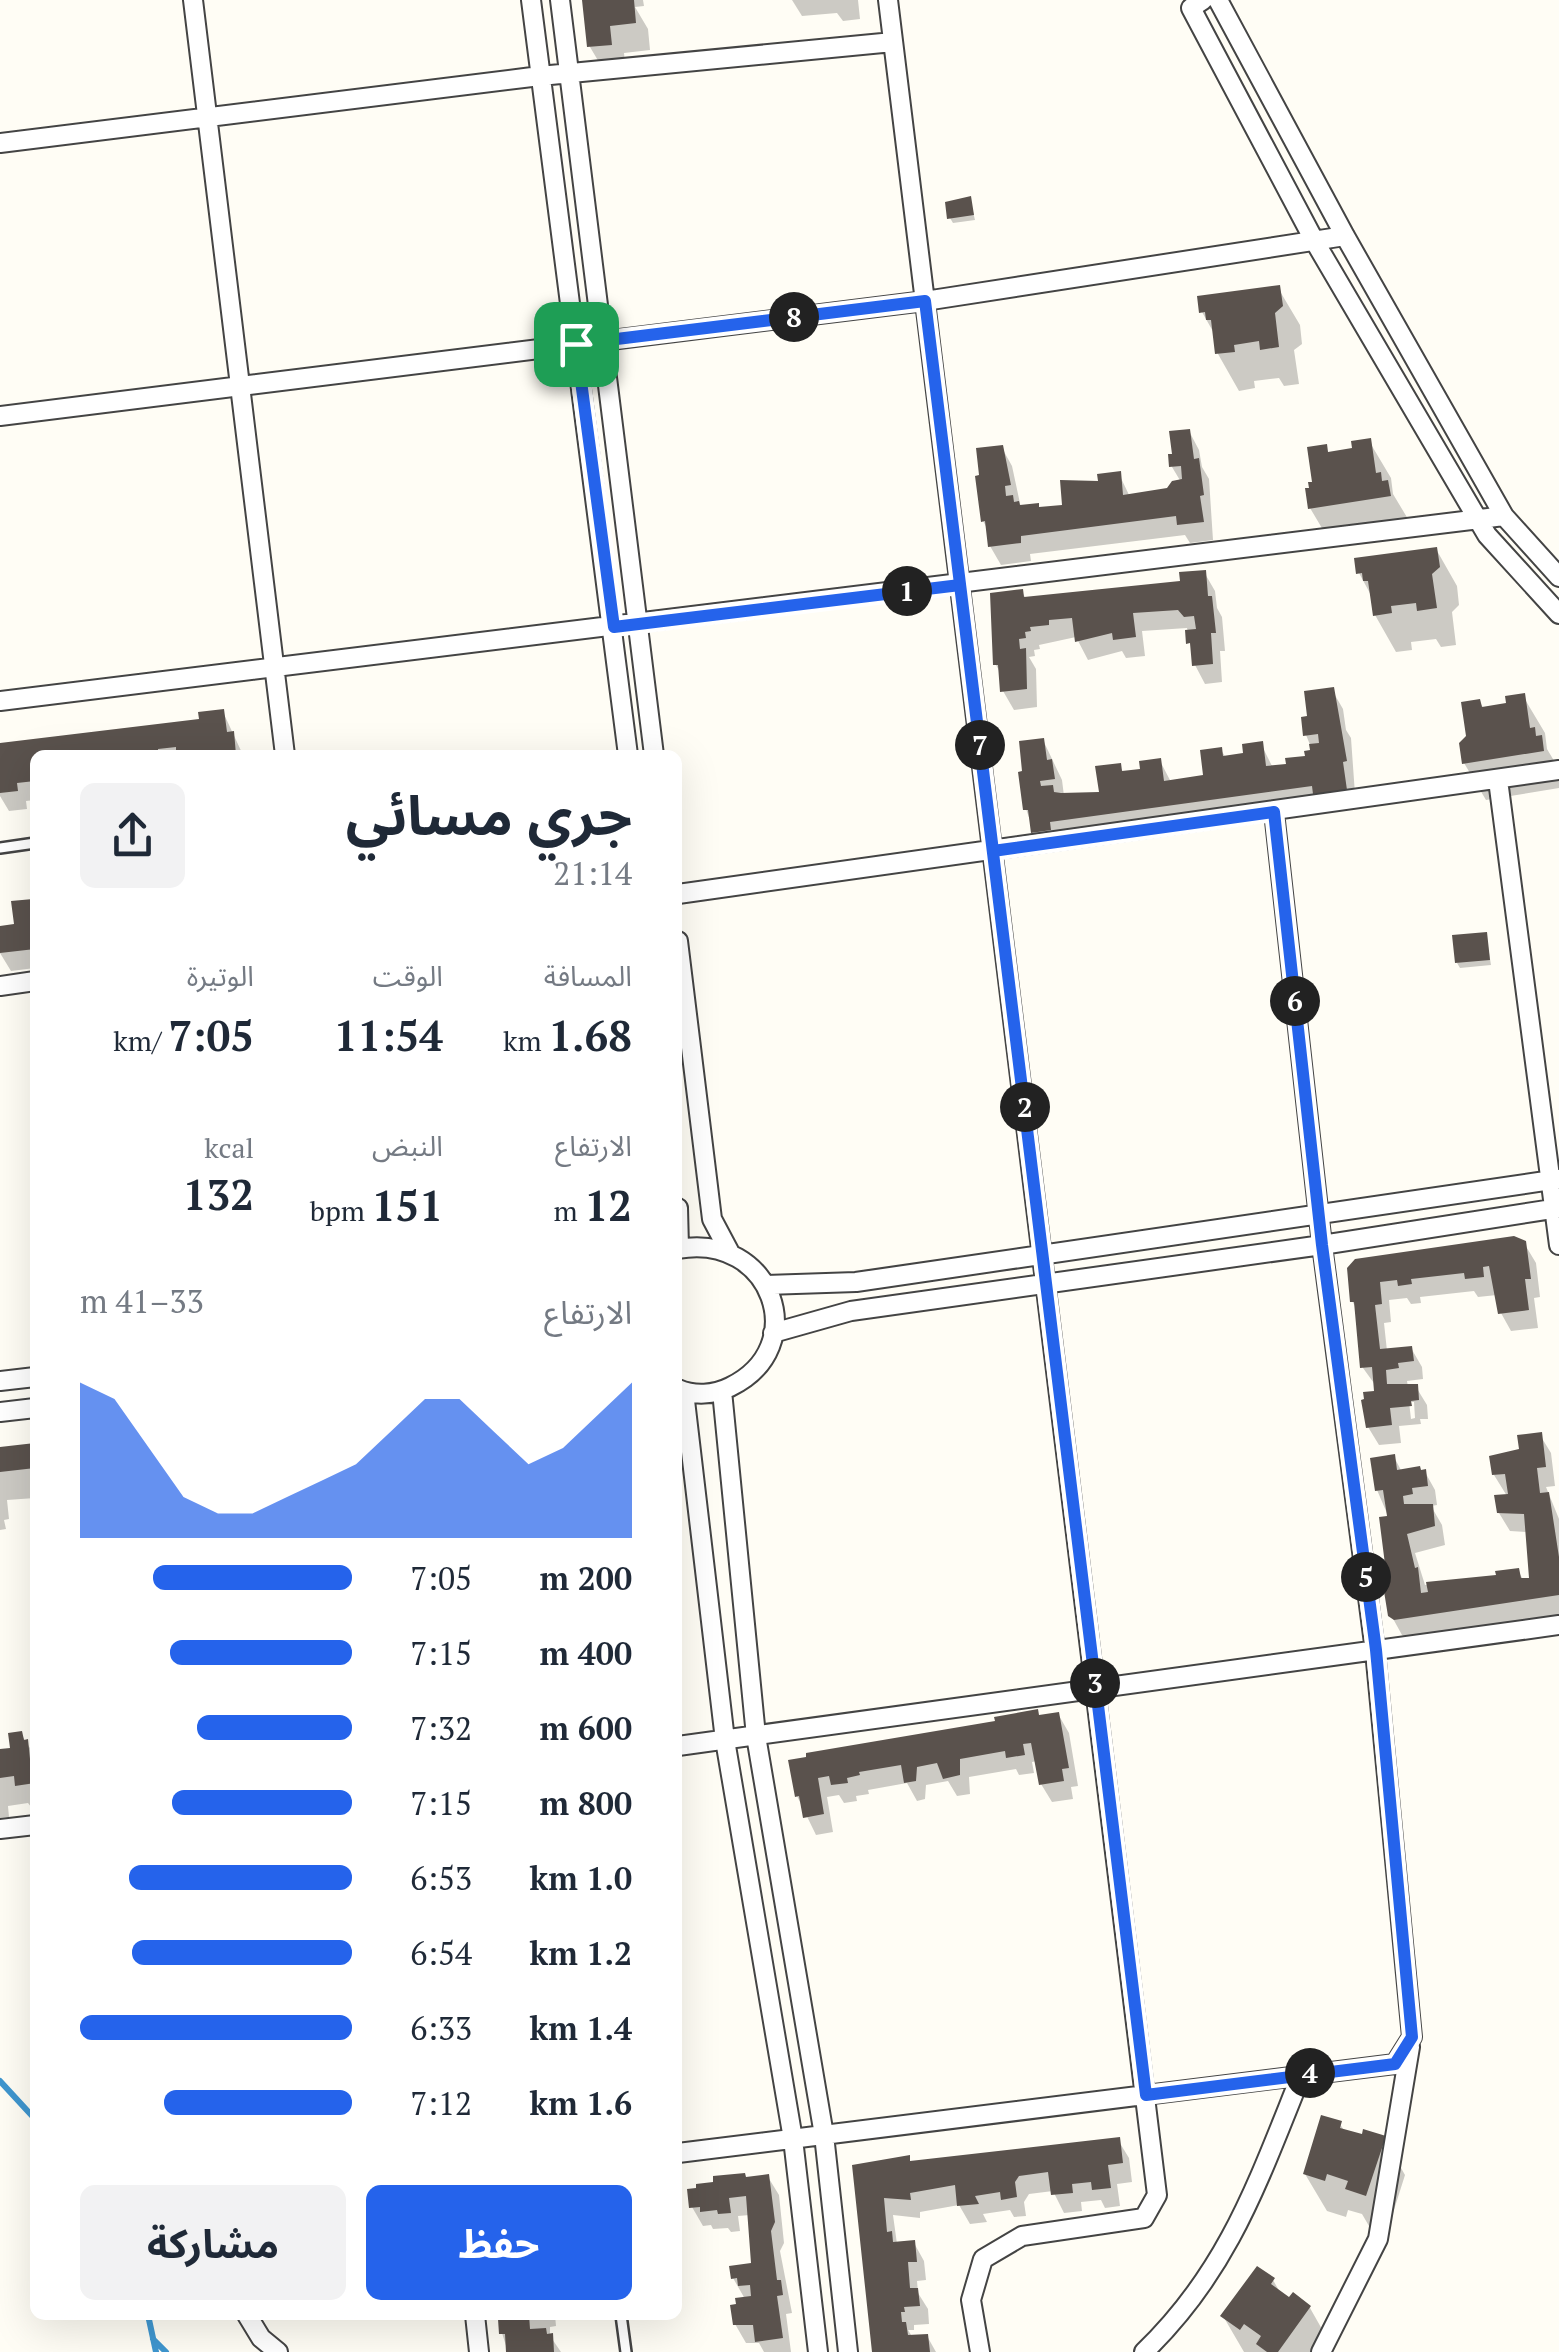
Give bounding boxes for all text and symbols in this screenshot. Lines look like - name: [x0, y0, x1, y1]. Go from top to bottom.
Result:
- pin: 8: [769, 292, 819, 342]
- text: 8: [786, 298, 802, 335]
- pin: [534, 302, 619, 387]
- icon: arrive: [549, 317, 604, 372]
- pin: 1: [882, 566, 932, 616]
- text: 1: [899, 572, 915, 609]
- pin: 7: [955, 720, 1005, 770]
- text: 7: [972, 726, 988, 763]
- text: جري مسائي: [346, 778, 632, 851]
- button: share: [80, 783, 185, 888]
- text: 21:14: [553, 852, 632, 894]
- text: الوتيرة: [187, 957, 254, 994]
- text: الوقت: [373, 957, 443, 994]
- text: المسافة: [544, 957, 632, 994]
- pin: 6: [1270, 976, 1320, 1026]
- text: 6: [1287, 982, 1303, 1019]
- text: 7:05: [168, 1007, 254, 1063]
- text: 11:54: [334, 1007, 443, 1063]
- text: 1.68: [548, 1007, 632, 1063]
- text: /km: [113, 1022, 168, 1059]
- text: km: [503, 1022, 548, 1059]
- pin: 2: [1000, 1082, 1050, 1132]
- text: 2: [1017, 1088, 1033, 1125]
- text: النبض: [372, 1127, 443, 1164]
- text: الارتفاع: [555, 1127, 632, 1164]
- text: kcal: [204, 1129, 254, 1166]
- text: 132: [183, 1166, 254, 1222]
- text: 151: [372, 1177, 443, 1233]
- text: 12: [585, 1177, 632, 1233]
- text: bpm: [310, 1192, 372, 1229]
- text: m: [554, 1192, 585, 1229]
- text: 33–41 m: [80, 1280, 204, 1322]
- text: الارتفاع: [544, 1291, 632, 1333]
- pin: 5: [1341, 1552, 1391, 1602]
- text: 7:05: [410, 1557, 472, 1599]
- text: 200 m: [540, 1557, 632, 1599]
- text: 5: [1358, 1558, 1374, 1595]
- text: 7:15: [410, 1632, 472, 1674]
- text: 400 m: [540, 1632, 632, 1674]
- pin: 3: [1070, 1658, 1120, 1708]
- text: 3: [1087, 1664, 1103, 1701]
- text: 7:32: [410, 1707, 472, 1749]
- text: 600 m: [540, 1707, 632, 1749]
- text: 7:15: [410, 1782, 472, 1824]
- text: 800 m: [540, 1782, 632, 1824]
- text: 6:53: [410, 1857, 472, 1899]
- text: 1.0 km: [529, 1857, 632, 1899]
- text: 6:54: [410, 1932, 472, 1974]
- text: 1.2 km: [529, 1932, 632, 1974]
- text: 6:33: [410, 2007, 472, 2049]
- text: 1.4 km: [529, 2007, 632, 2049]
- pin: 4: [1285, 2048, 1335, 2098]
- text: 4: [1302, 2054, 1318, 2091]
- text: 7:12: [410, 2082, 472, 2124]
- text: 1.6 km: [529, 2082, 632, 2124]
- button: مشاركة: [80, 2185, 346, 2300]
- button: حفظ: [366, 2185, 632, 2300]

